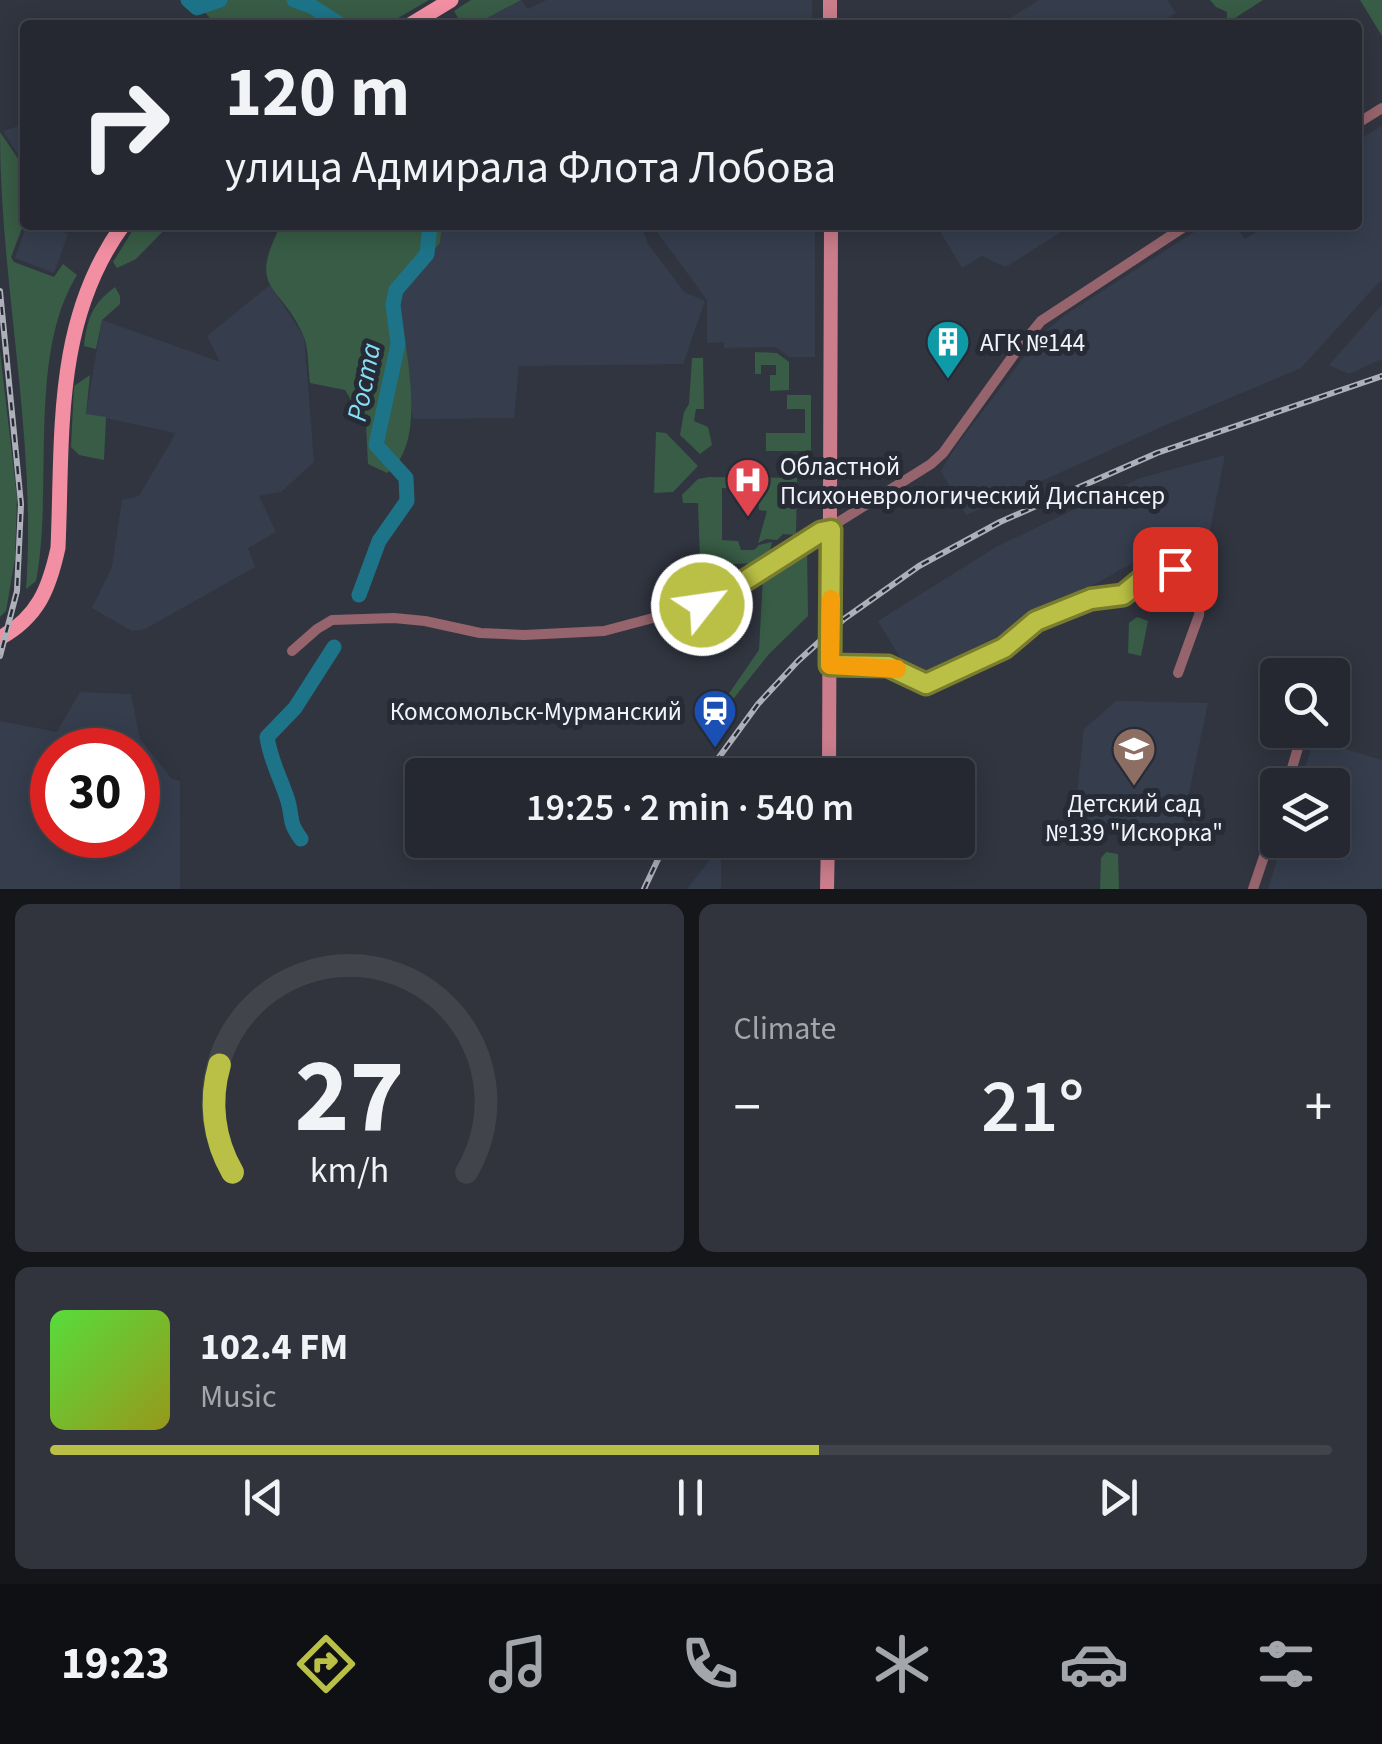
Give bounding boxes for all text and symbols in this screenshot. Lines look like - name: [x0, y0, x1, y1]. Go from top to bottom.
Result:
- text: 120 m: [225, 43, 410, 143]
- icon: right: [60, 60, 190, 190]
- text: улица Адмирала Флота Лобова: [225, 136, 836, 200]
- building icon: АГК №144: [925, 319, 971, 380]
- place label: АГК №144: [980, 325, 1085, 361]
- water label: Роста: [337, 339, 391, 425]
- place label: Областной Психоневрологический Диспансер: [780, 449, 1165, 514]
- hospital icon: Областной Психоневрологический Диспансер: [725, 457, 771, 518]
- pin: [1133, 527, 1218, 612]
- icon: arrive: [1148, 542, 1203, 597]
- position arrow: [650, 553, 754, 657]
- map controls: [1260, 658, 1350, 858]
- button: search: [1260, 658, 1350, 748]
- station icon: Комсомольск-Мурманский: [692, 688, 738, 749]
- place label: Комсомольск-Мурманский: [390, 694, 682, 730]
- school or university icon: Детский сад №139 "Искорка": [1111, 726, 1157, 787]
- speed limit sign: 30: [30, 728, 160, 858]
- button: layers: [1260, 768, 1350, 858]
- text: 19:25 · 2 min · 540 m: [526, 781, 854, 835]
- place label: Детский сад №139 "Искорка": [1045, 786, 1223, 851]
- text: Climate: [734, 1006, 836, 1052]
- text: 27: [294, 1024, 404, 1172]
- text: 21°: [981, 1054, 1084, 1161]
- text: −: [734, 1069, 761, 1147]
- text: +: [1305, 1069, 1332, 1147]
- text: km/h: [310, 1145, 389, 1196]
- text: 102.4 FM: [200, 1320, 348, 1374]
- text: Music: [200, 1374, 277, 1420]
- icon: previous: [236, 1470, 291, 1525]
- icon: pause: [663, 1470, 718, 1525]
- icon: next: [1091, 1470, 1146, 1525]
- icon: directions: [291, 1629, 361, 1699]
- icon: music: [483, 1629, 553, 1699]
- icon: phone: [675, 1629, 745, 1699]
- icon: climate: [867, 1629, 937, 1699]
- icon: car: [1059, 1629, 1129, 1699]
- icon: filters: [1251, 1629, 1321, 1699]
- text: 19:23: [61, 1632, 170, 1696]

